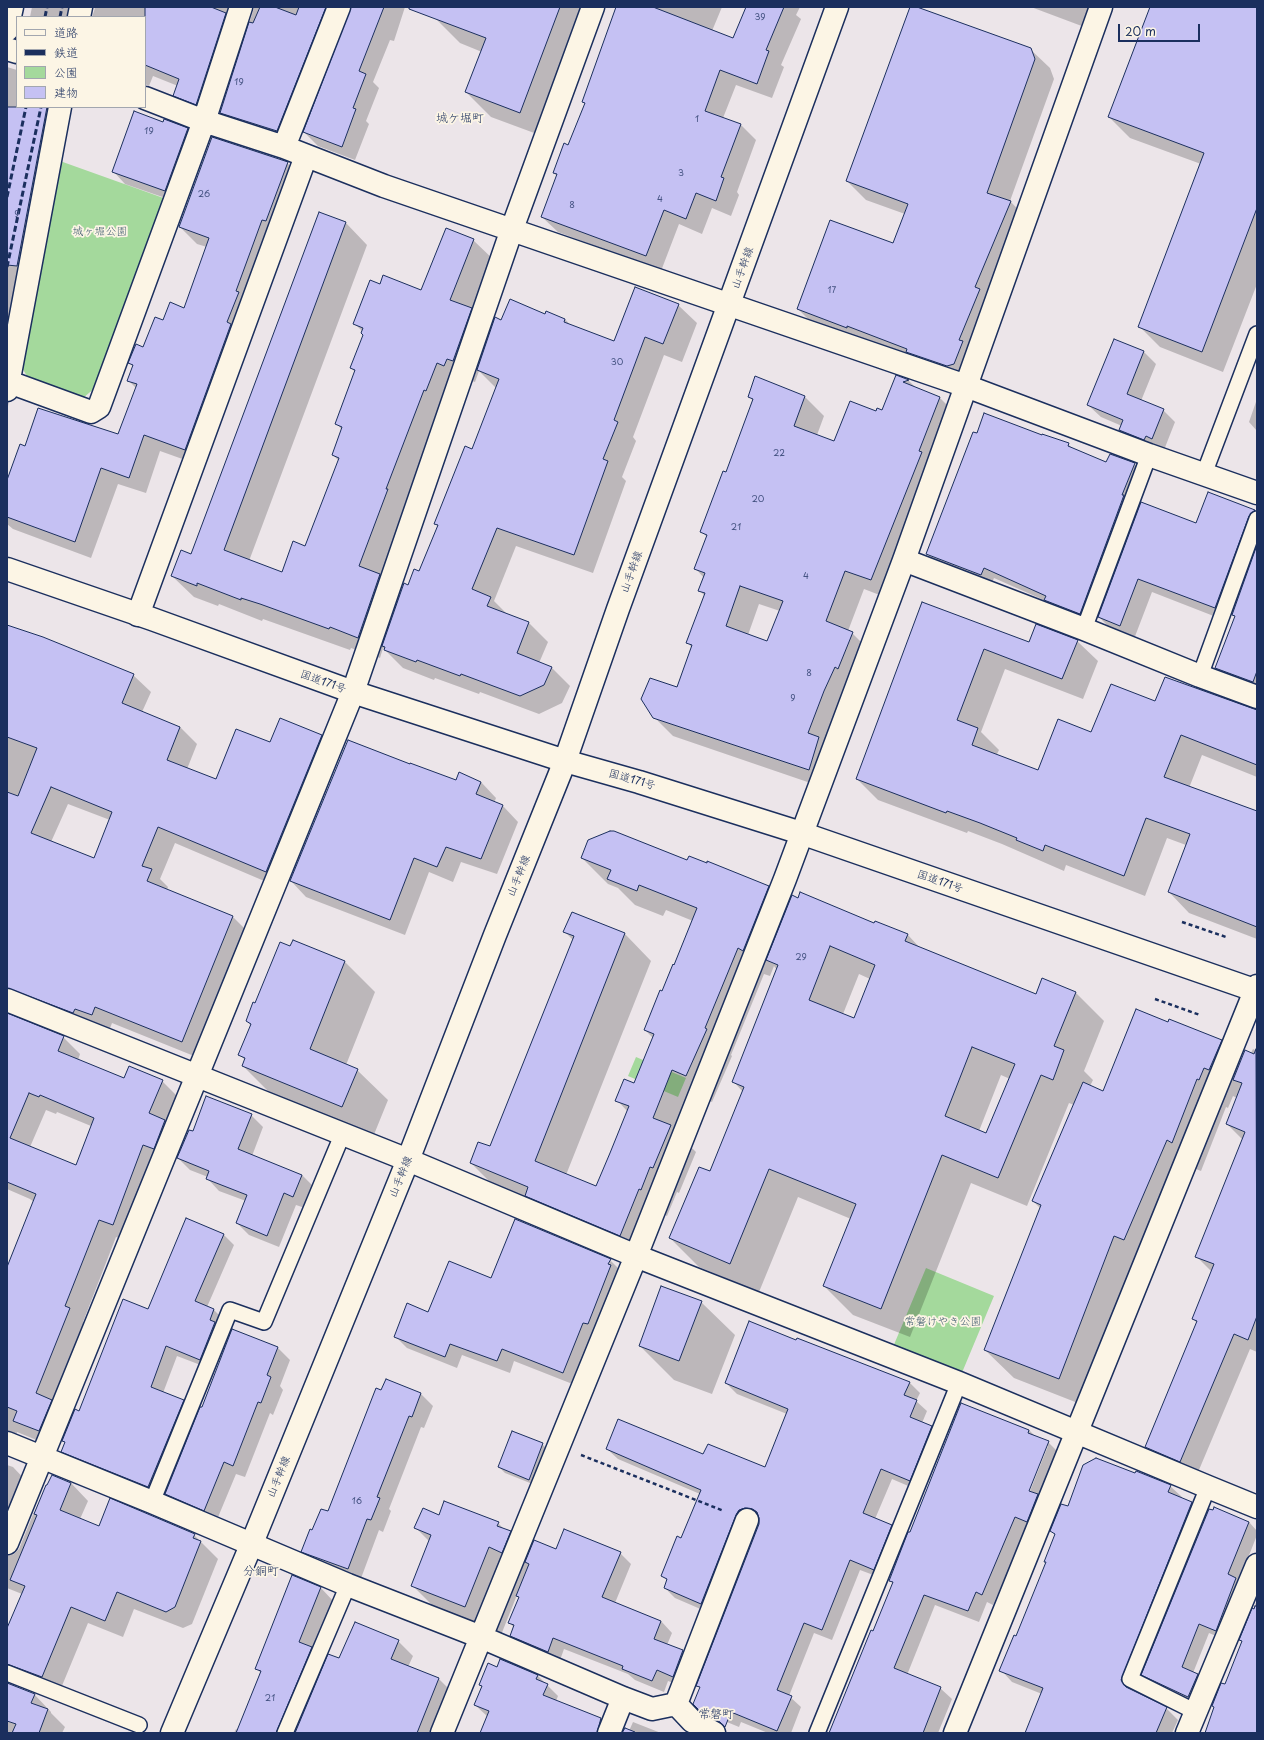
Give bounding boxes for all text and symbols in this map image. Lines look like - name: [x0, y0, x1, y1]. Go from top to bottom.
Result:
- house number: 39: [754, 13, 766, 23]
- legend: [16, 16, 146, 108]
- scale bar: [1120, 16, 1202, 42]
- text: 20 m: [1125, 22, 1156, 40]
- text: 道路: [54, 23, 78, 41]
- text: 鉄道: [54, 43, 78, 61]
- text: 公園: [54, 63, 78, 81]
- house number: 19: [234, 78, 244, 88]
- text: 建物: [54, 83, 78, 101]
- district label: 城ケ堀町: [436, 112, 484, 126]
- house number: 1: [695, 115, 699, 125]
- house number: 19: [144, 127, 154, 137]
- house number: 3: [678, 169, 684, 179]
- house number: 26: [198, 190, 210, 200]
- house number: 4: [657, 195, 663, 205]
- house number: 8: [569, 201, 575, 211]
- house number: 9: [14, 210, 20, 220]
- park label: 城ヶ堀公園: [73, 225, 127, 239]
- street label: 山手幹線: [729, 245, 757, 291]
- house number: 17: [828, 286, 836, 296]
- house number: 30: [611, 358, 623, 368]
- house number: 22: [773, 449, 785, 459]
- house number: 20: [752, 495, 764, 505]
- house number: 21: [731, 523, 741, 533]
- street label: 山手幹線: [618, 549, 646, 595]
- house number: 4: [803, 572, 809, 582]
- street label: 国道171号: [298, 668, 348, 696]
- house number: 8: [806, 669, 812, 679]
- house number: 9: [790, 694, 796, 704]
- street label: 国道171号: [607, 767, 657, 793]
- street label: 山手幹線: [505, 853, 533, 899]
- street label: 国道171号: [915, 868, 965, 896]
- house number: 29: [795, 953, 807, 963]
- street label: 山手幹線: [387, 1154, 415, 1200]
- park label: 常磐けやき公園: [905, 1315, 981, 1329]
- street label: 山手幹線: [265, 1454, 293, 1500]
- house number: 16: [352, 1497, 362, 1507]
- district label: 分銅町: [243, 1565, 279, 1579]
- house number: 21: [265, 1694, 275, 1704]
- district label: 常磐町: [698, 1708, 734, 1722]

